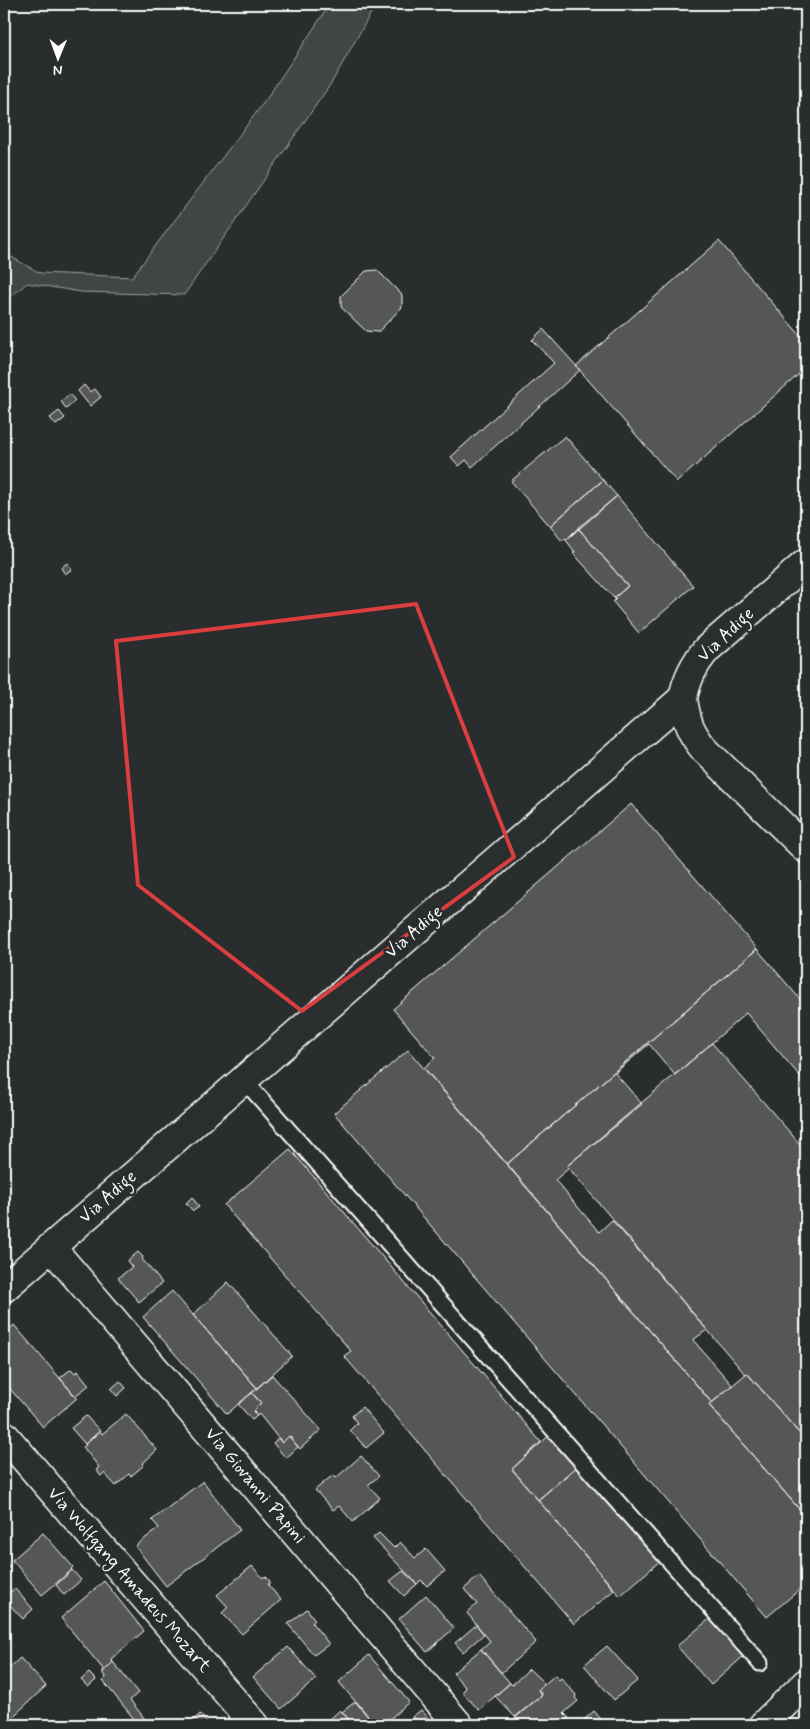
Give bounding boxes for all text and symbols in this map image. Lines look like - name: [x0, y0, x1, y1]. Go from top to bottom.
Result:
- north arrow: [32, 32, 82, 82]
- text: N: [53, 61, 63, 79]
- street label: Via Adige: [692, 602, 761, 669]
- street label: Via Adige: [380, 900, 450, 966]
- street label: Via Adige: [74, 1165, 144, 1231]
- street label: Via Giovanni Papini: [199, 1423, 311, 1549]
- street label: Via Wolfgang Amadeus Mozart: [41, 1482, 217, 1679]

